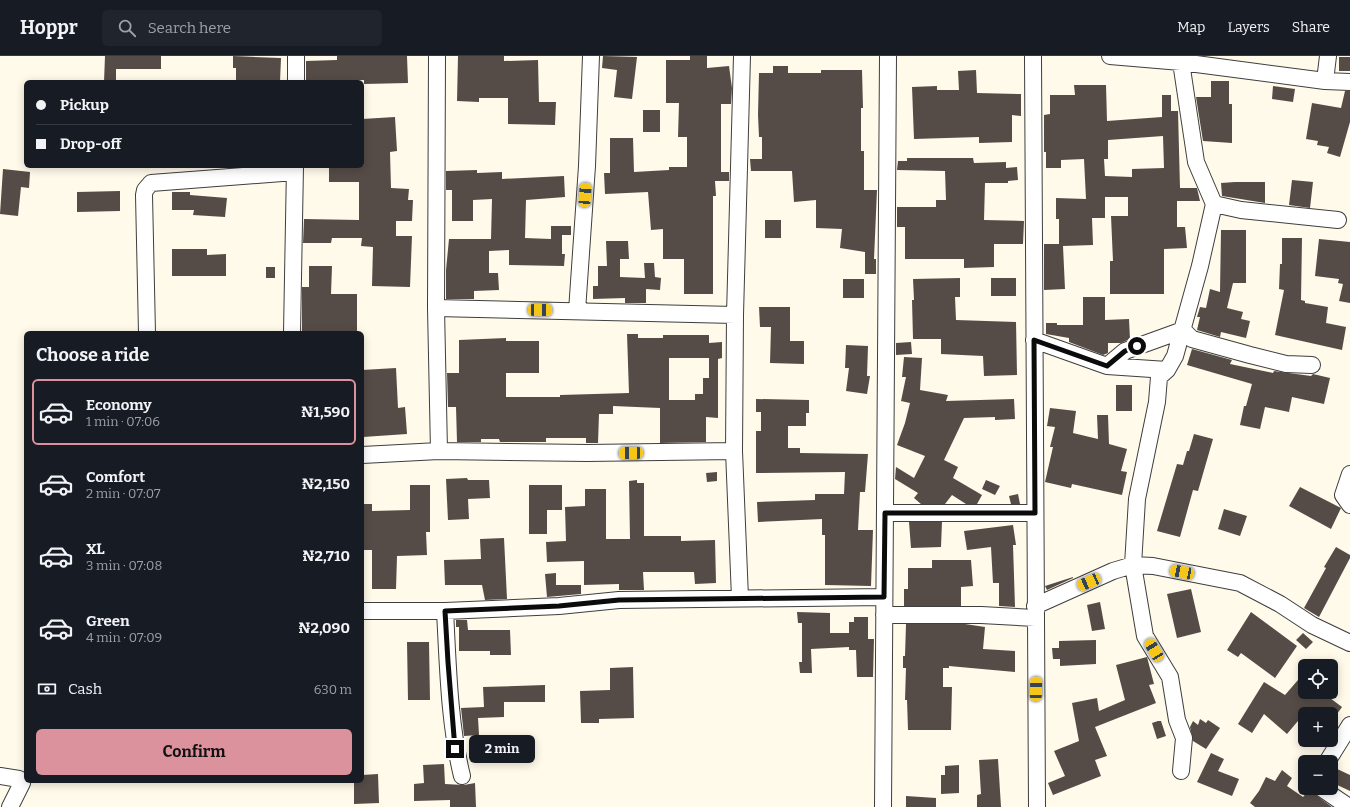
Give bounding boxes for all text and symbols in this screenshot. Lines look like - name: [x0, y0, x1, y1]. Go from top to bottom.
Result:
- search box: [102, 10, 382, 46]
- text: Hoppr: [20, 16, 78, 39]
- icon: search: [116, 17, 138, 39]
- text: Search here: [148, 19, 231, 37]
- text: Map: [1177, 19, 1205, 36]
- text: Layers: [1227, 19, 1270, 36]
- text: Share: [1292, 19, 1330, 36]
- text: Pickup: [60, 96, 109, 114]
- text: Drop-off: [60, 135, 121, 153]
- car: [578, 183, 592, 207]
- car: [528, 304, 552, 316]
- route start: [1128, 337, 1146, 355]
- text: Choose a ride: [36, 344, 149, 366]
- icon: car: [38, 394, 74, 430]
- text: Economy: [86, 396, 152, 414]
- text: ₦1,590: [301, 403, 350, 421]
- text: 1 min · 07:06: [86, 414, 160, 429]
- car: [619, 447, 643, 459]
- icon: car: [38, 466, 74, 502]
- text: Comfort: [86, 468, 145, 486]
- text: ₦2,150: [301, 475, 350, 493]
- text: 2 min · 07:07: [86, 486, 161, 501]
- icon: car: [38, 538, 74, 574]
- text: XL: [86, 540, 105, 558]
- text: ₦2,710: [302, 547, 350, 565]
- text: 3 min · 07:08: [86, 558, 162, 573]
- car: [1169, 564, 1195, 580]
- car: [1076, 572, 1102, 592]
- icon: car: [38, 610, 74, 646]
- text: Green: [86, 612, 130, 630]
- text: ₦2,090: [298, 619, 350, 637]
- text: 4 min · 07:09: [86, 630, 162, 645]
- car: [1143, 637, 1165, 663]
- map controls: [1298, 659, 1338, 795]
- button: locate: [1298, 659, 1338, 699]
- car: [1030, 677, 1042, 701]
- icon: cash: [36, 678, 58, 700]
- text: Cash: [68, 680, 102, 698]
- text: 630 m: [314, 682, 352, 697]
- button: +: [1298, 707, 1338, 747]
- button: Confirm: [36, 729, 352, 775]
- callout: 2 min: [469, 735, 535, 763]
- route end: [446, 740, 464, 758]
- text: 2 min: [485, 741, 519, 756]
- button: −: [1298, 755, 1338, 795]

